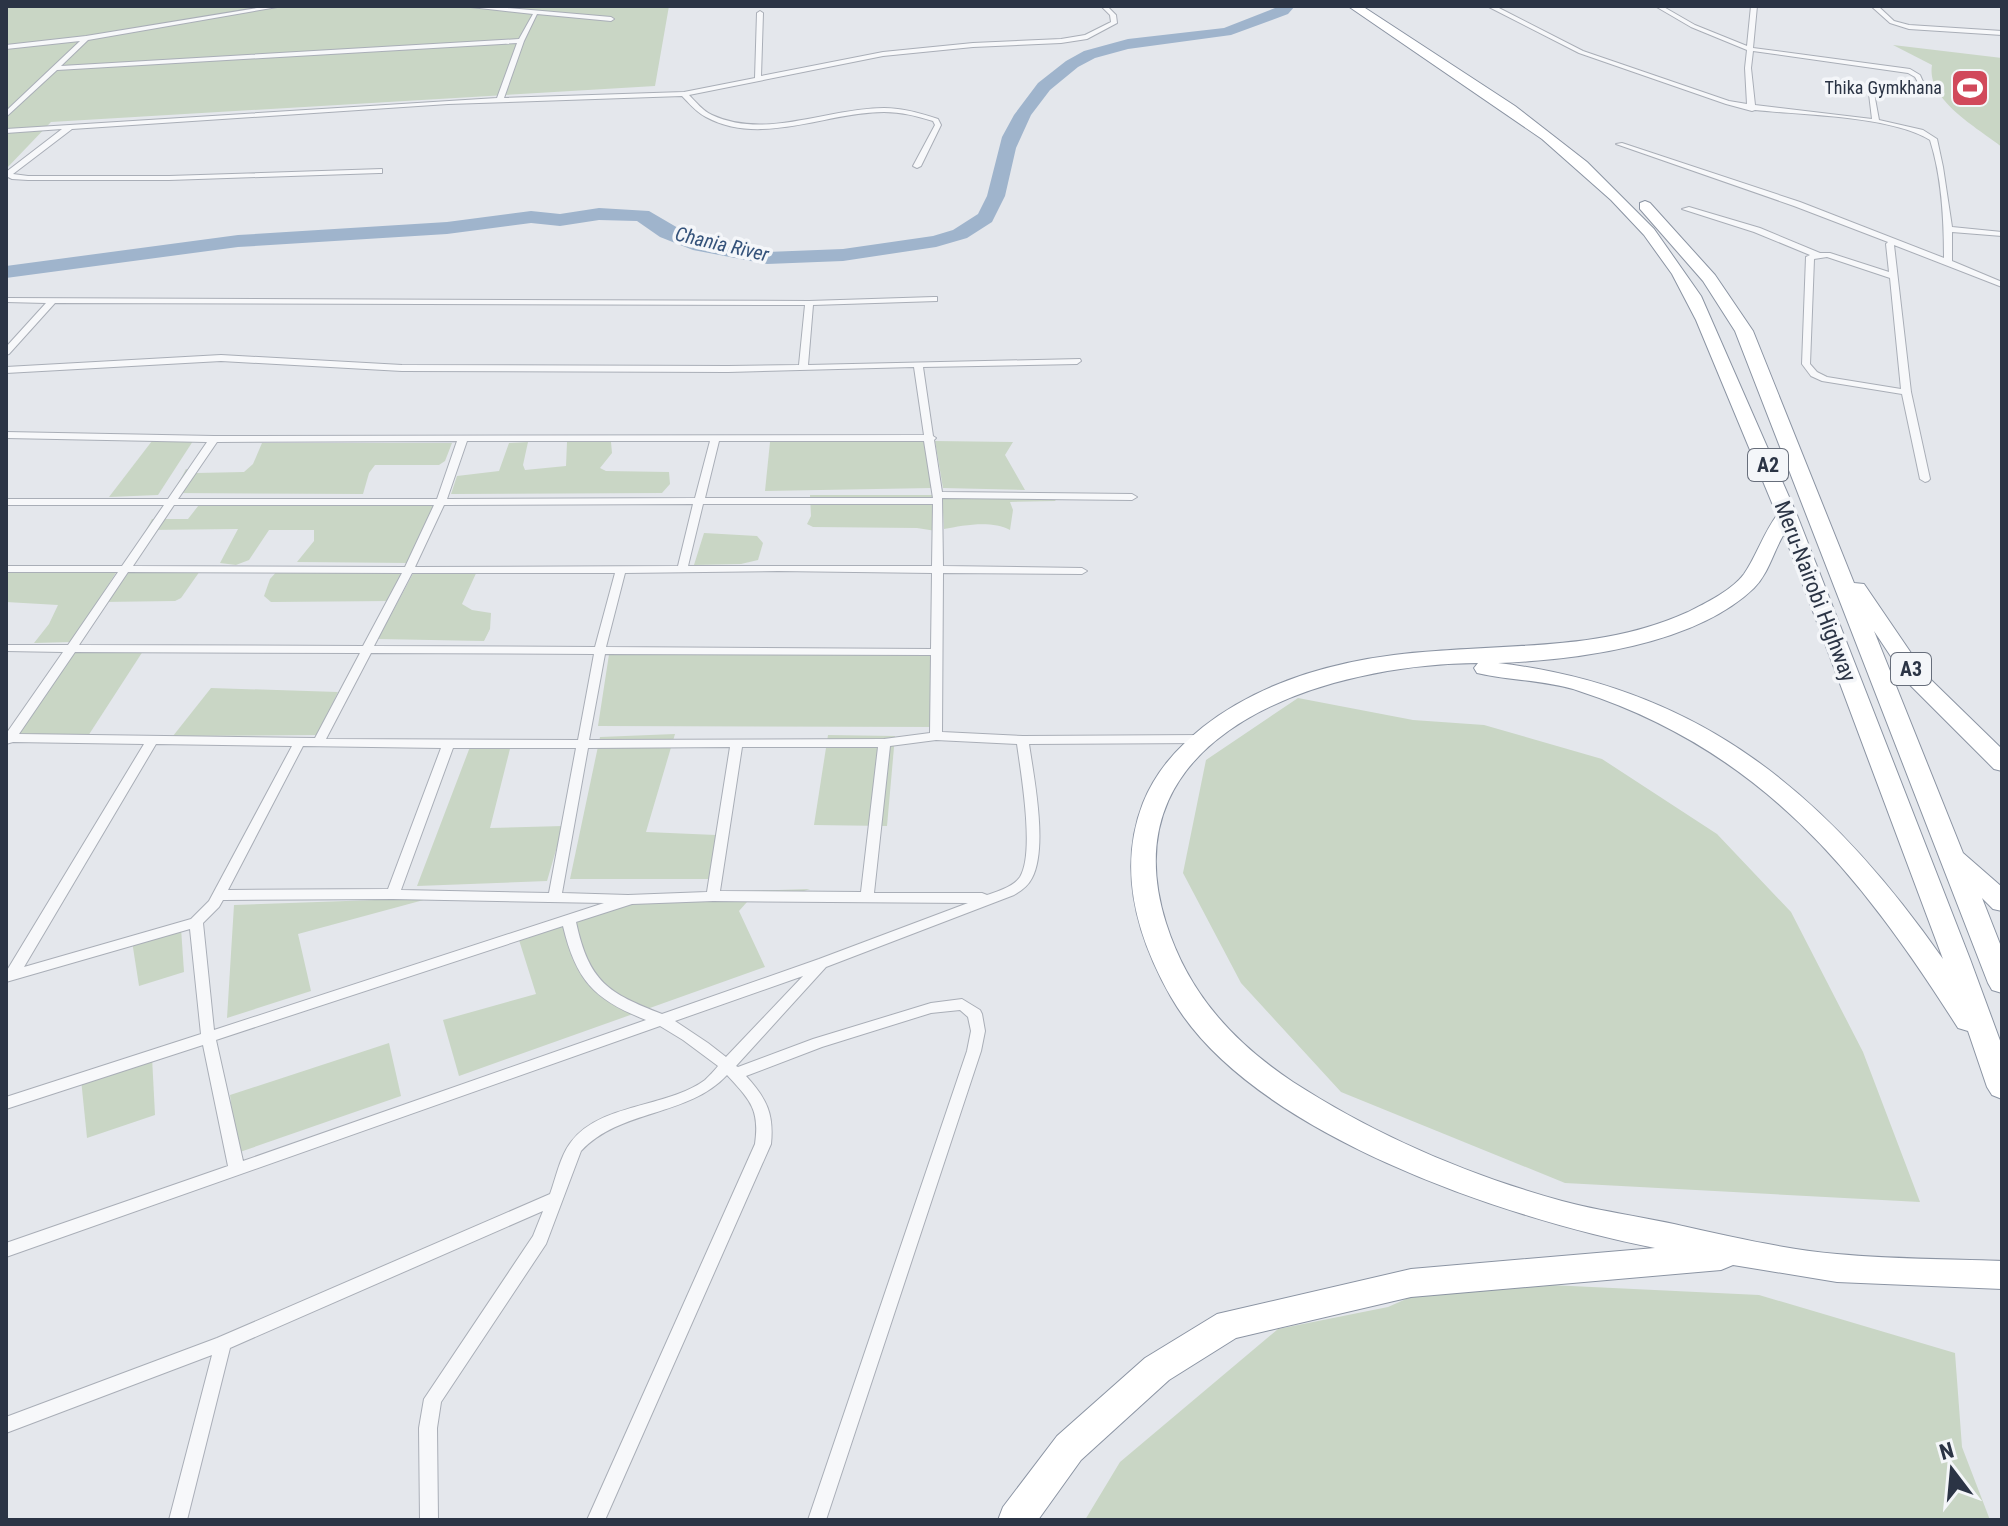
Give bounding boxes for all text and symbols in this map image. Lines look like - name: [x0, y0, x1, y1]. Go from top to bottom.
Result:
- sports icon: Thika Gymkhana: [1949, 67, 1991, 109]
- place label: Thika Gymkhana: [1824, 77, 1942, 98]
- water label: Chania River: [673, 222, 772, 267]
- road number: A2: [1748, 449, 1788, 481]
- street label: Meru-Nairobi Highway: [1770, 497, 1862, 685]
- road number: A3: [1891, 653, 1931, 685]
- north arrow: [1912, 1430, 1992, 1510]
- text: N: [1937, 1437, 1957, 1465]

